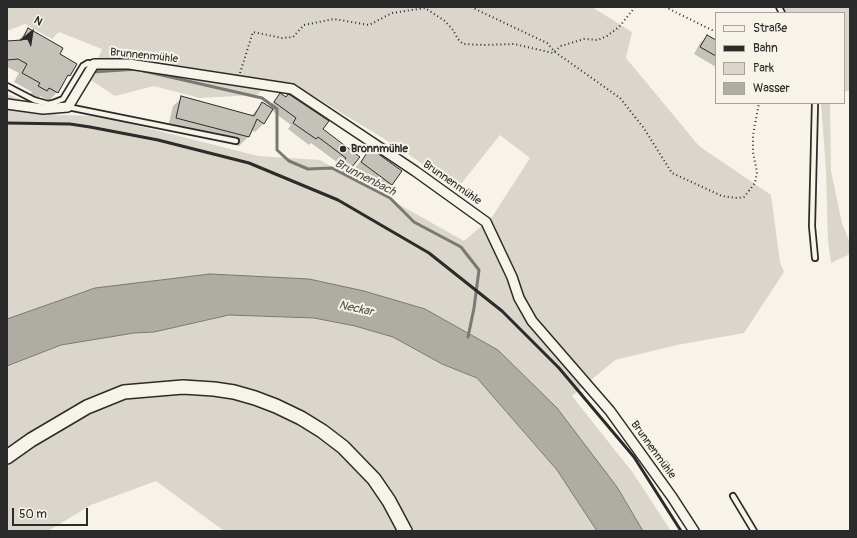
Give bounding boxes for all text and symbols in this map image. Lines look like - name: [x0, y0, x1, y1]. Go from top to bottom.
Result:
- north arrow: [12, 12, 52, 52]
- legend: [715, 12, 845, 104]
- text: N: [32, 14, 45, 29]
- text: Straße: [753, 21, 787, 36]
- text: Bahn: [753, 41, 778, 56]
- street label: Brunnenmühle: [109, 46, 179, 66]
- text: Park: [753, 61, 774, 76]
- text: Wasser: [753, 81, 790, 96]
- place label: Bronnmühle: [351, 142, 408, 156]
- marker: Bronnmühle: [338, 144, 348, 154]
- water label: Brunnenbach: [332, 157, 398, 199]
- street label: Brunnenmühle: [420, 158, 484, 208]
- water label: Neckar: [337, 298, 375, 320]
- street label: Brunnenmühle: [628, 419, 678, 481]
- scale bar: [14, 500, 90, 526]
- text: 50 m: [19, 507, 47, 522]

